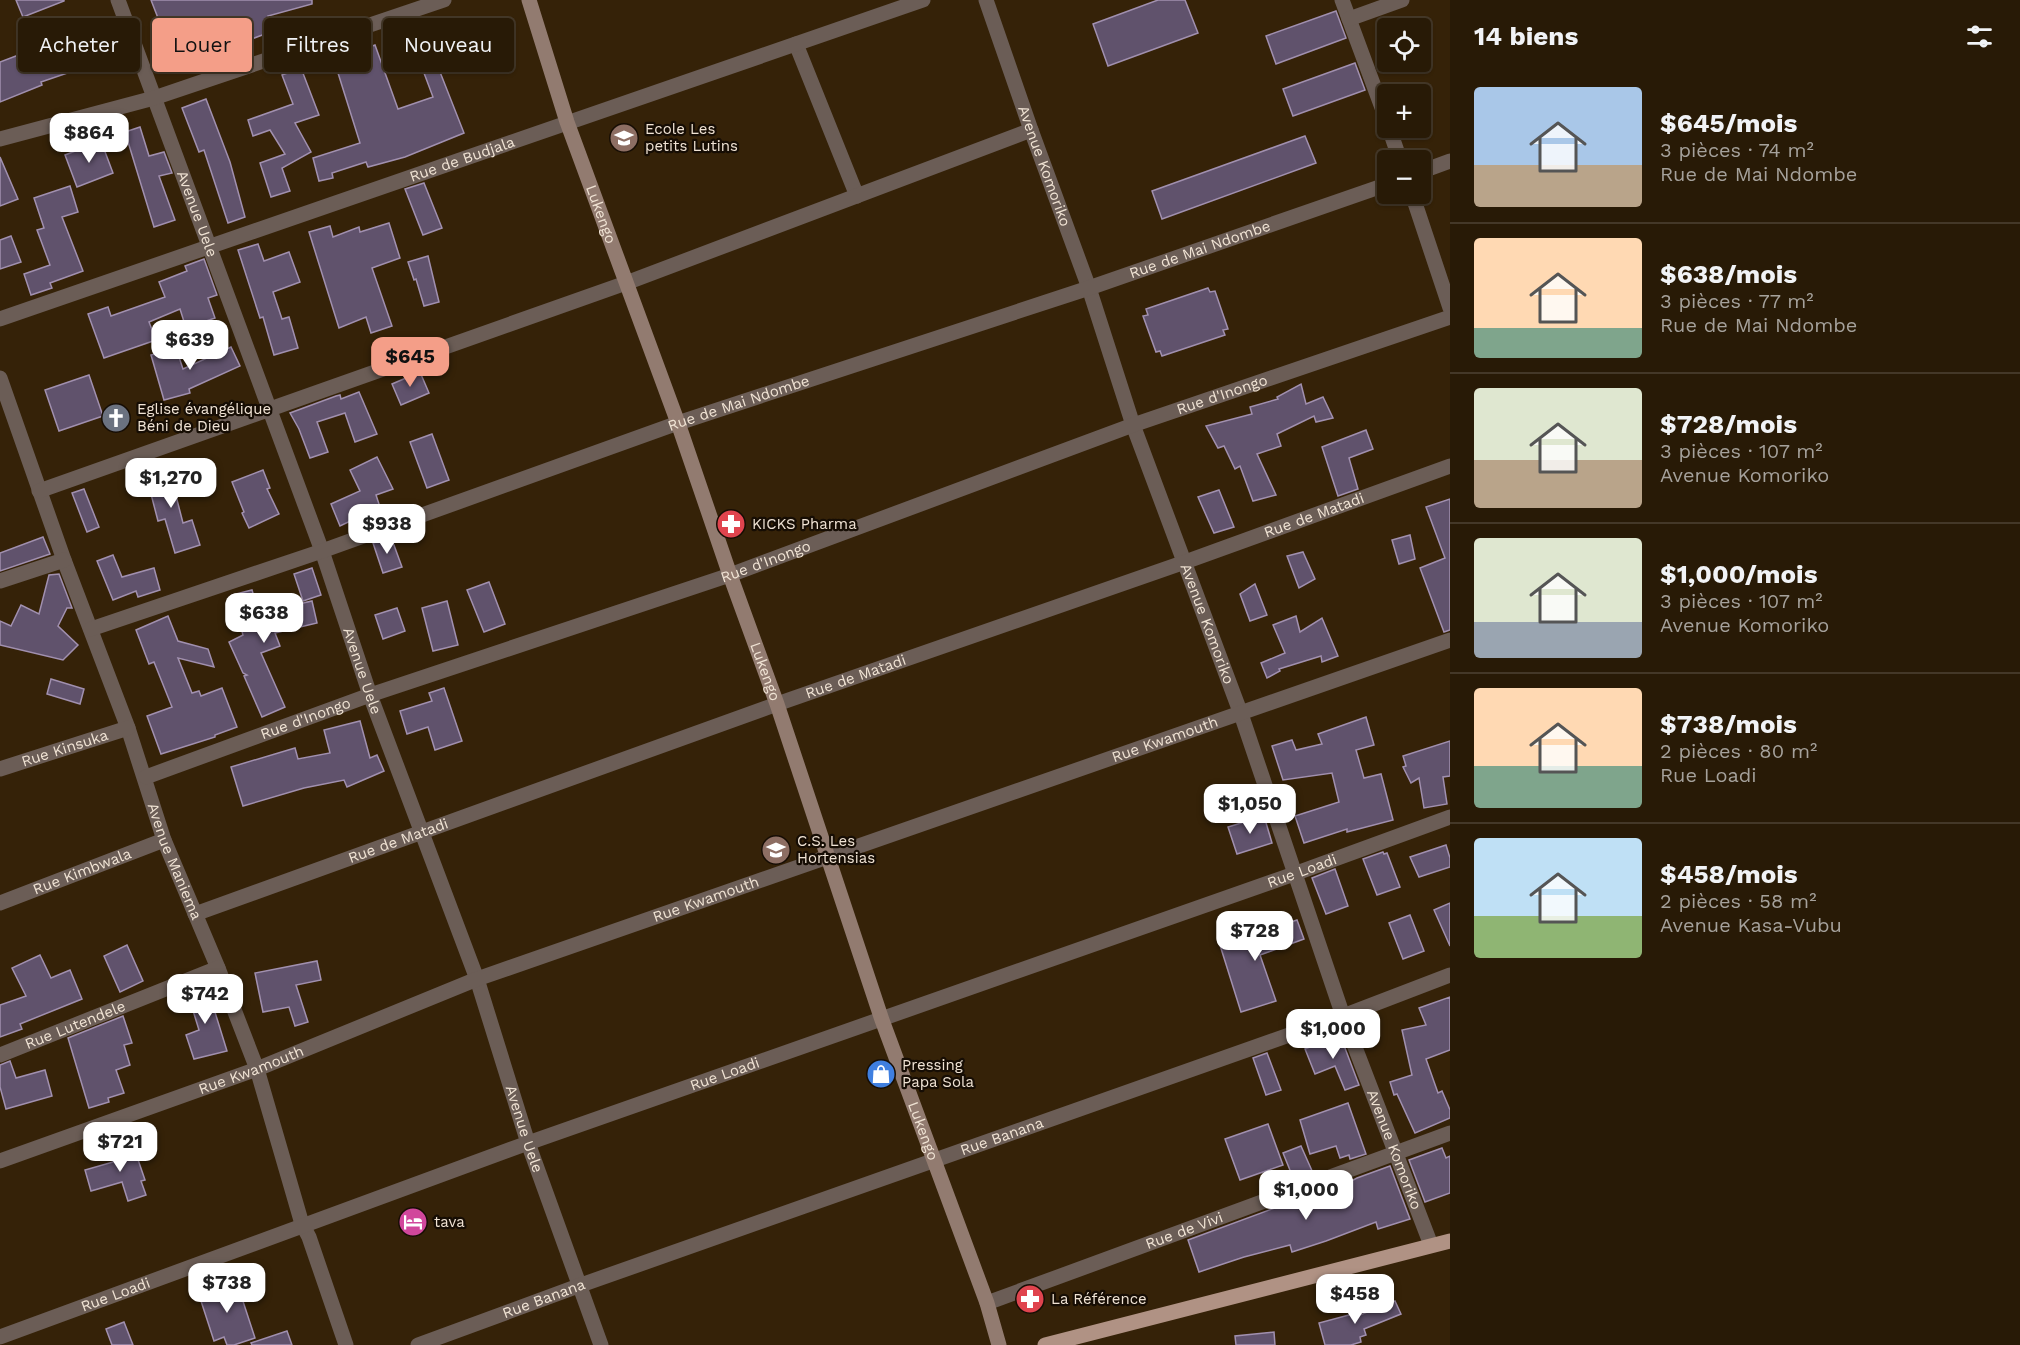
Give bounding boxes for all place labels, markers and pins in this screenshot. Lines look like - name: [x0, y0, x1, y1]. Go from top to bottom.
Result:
- pin: $864: [53, 113, 125, 164]
- place label: Ecole Les petits Lutins: [645, 120, 738, 155]
- school or university icon: Ecole Les petits Lutins: [608, 122, 640, 154]
- pin: $639: [154, 320, 226, 371]
- pin: $645: [374, 337, 446, 388]
- place label: Eglise évangélique Béni de Dieu: [137, 400, 271, 435]
- church icon: Eglise évangélique Béni de Dieu: [100, 402, 132, 434]
- pin: $1,270: [122, 458, 220, 509]
- pin: $938: [351, 504, 423, 555]
- pharmacy icon: KICKS Pharma: [715, 508, 747, 540]
- place label: KICKS Pharma: [752, 515, 857, 533]
- pin: $638: [228, 593, 300, 644]
- pin: $1,050: [1201, 784, 1299, 835]
- place label: C.S. Les Hortensias: [797, 832, 875, 867]
- school or university icon: C.S. Les Hortensias: [760, 834, 792, 866]
- pin: $728: [1219, 911, 1291, 962]
- pin: $742: [169, 974, 241, 1025]
- pin: $1,000: [1284, 1009, 1382, 1060]
- place label: Pressing Papa Sola: [902, 1056, 975, 1091]
- shop icon: Pressing Papa Sola: [865, 1058, 897, 1090]
- pin: $721: [84, 1122, 156, 1173]
- pin: $1,000: [1257, 1170, 1355, 1221]
- hotel icon: tava: [397, 1206, 429, 1238]
- place label: tava: [434, 1213, 465, 1231]
- pin: $738: [191, 1263, 263, 1314]
- pin: $458: [1319, 1274, 1391, 1325]
- pharmacy icon: La Référence: [1014, 1283, 1046, 1315]
- place label: La Référence: [1051, 1290, 1147, 1308]

